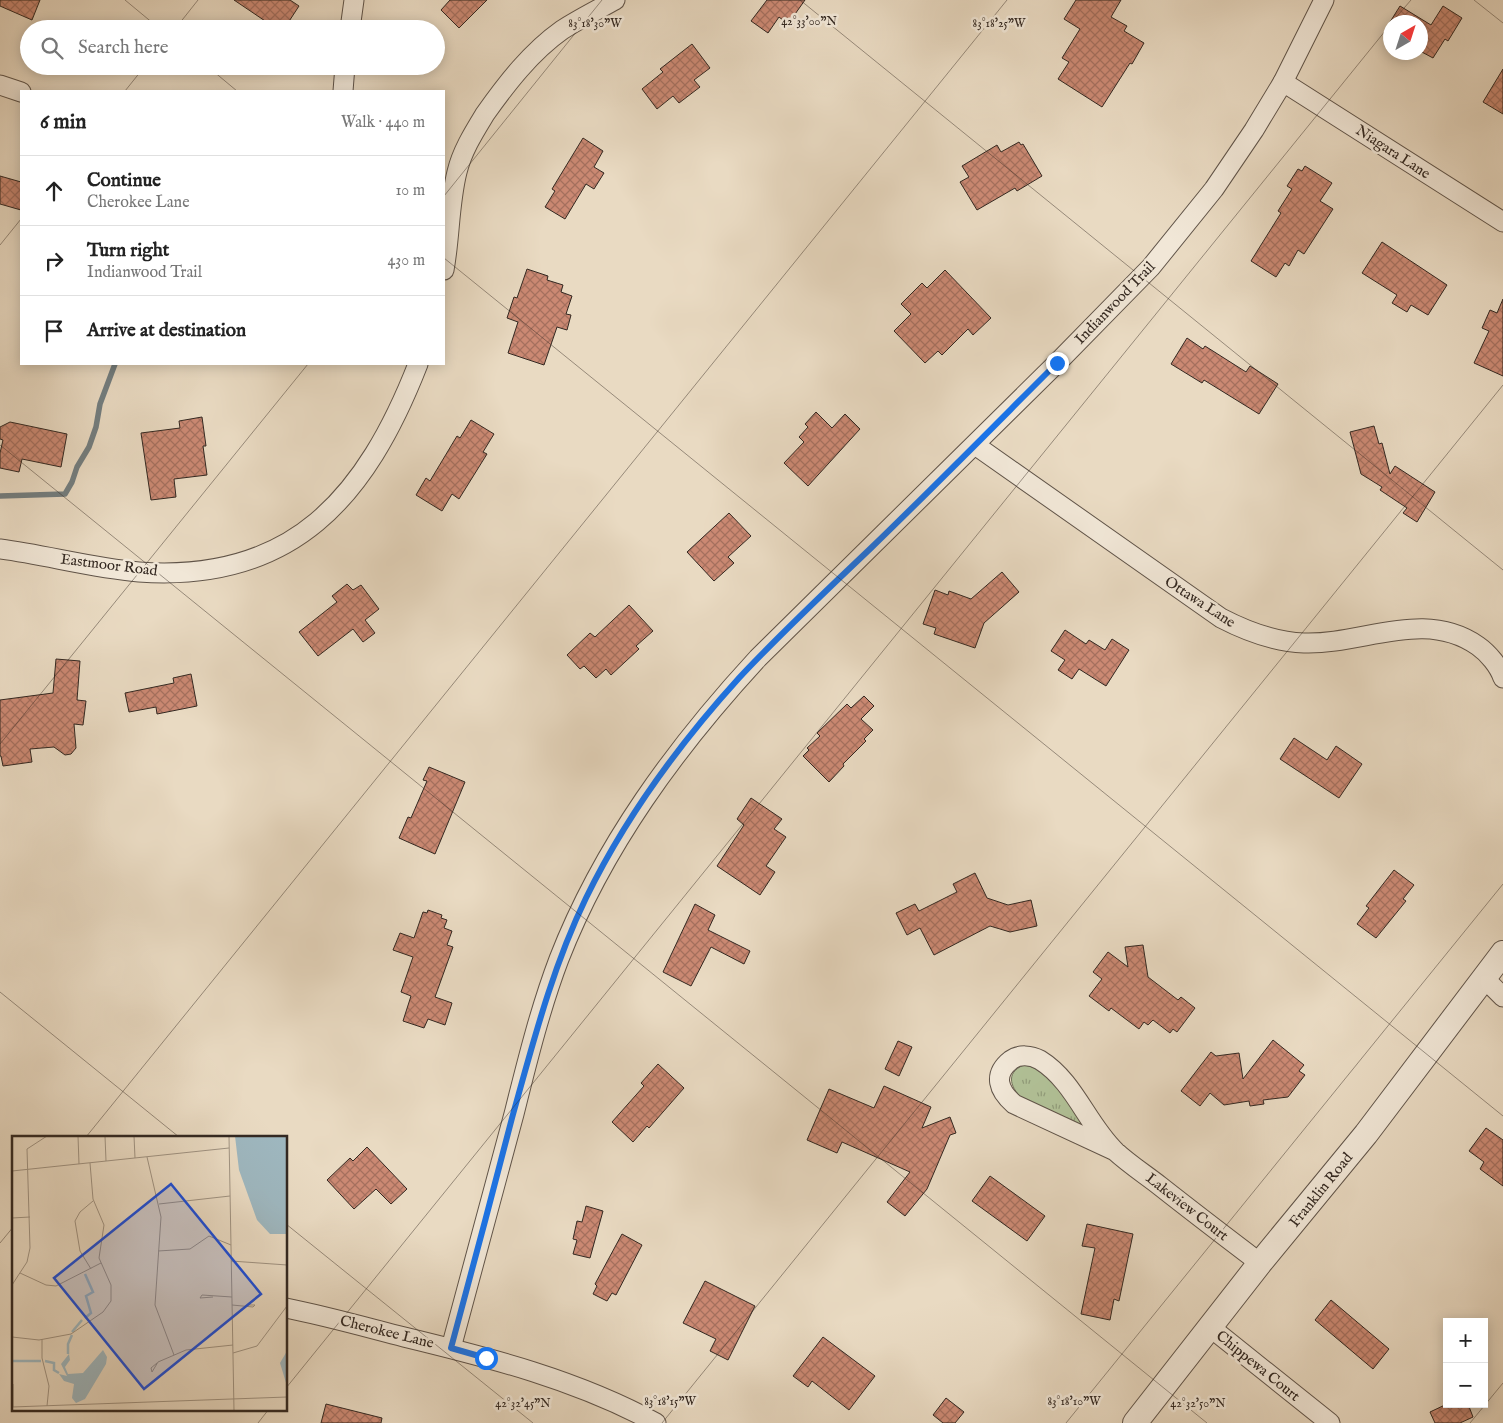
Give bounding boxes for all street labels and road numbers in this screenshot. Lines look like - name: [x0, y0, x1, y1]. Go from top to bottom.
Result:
- street label: Niagara Lane: [1352, 121, 1434, 183]
- street label: Indianwood Trail: [1071, 257, 1160, 348]
- street label: Eastmoor Road: [59, 550, 160, 581]
- street label: Ottawa Lane: [1161, 572, 1239, 632]
- street label: Franklin Road: [1285, 1148, 1358, 1231]
- street label: Lakeview Court: [1142, 1169, 1232, 1245]
- street label: Cherokee Lane: [338, 1311, 436, 1353]
- street label: Chippewa Court: [1212, 1326, 1304, 1406]

